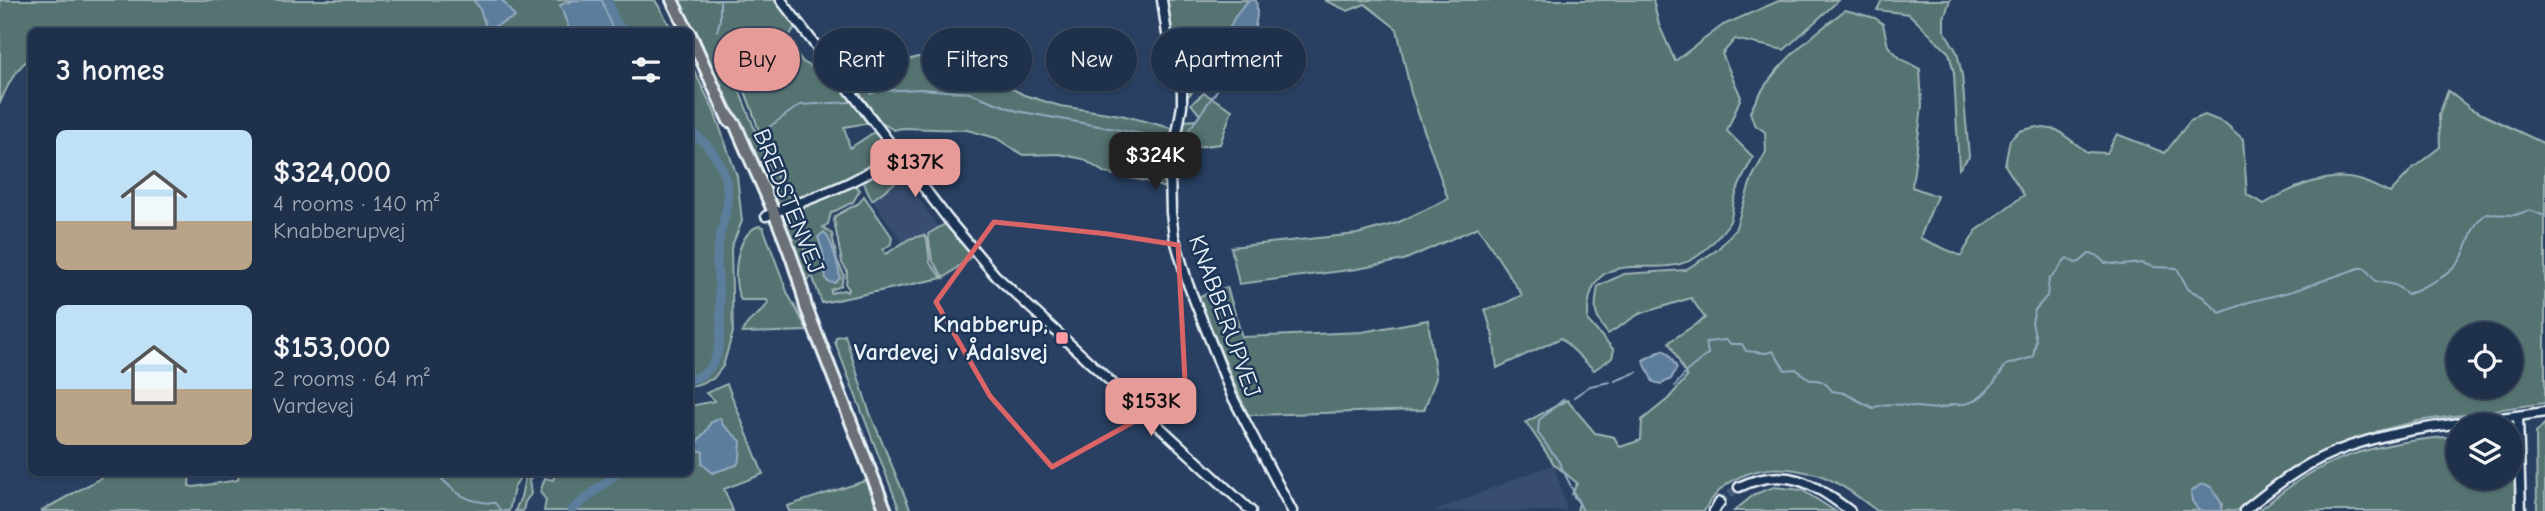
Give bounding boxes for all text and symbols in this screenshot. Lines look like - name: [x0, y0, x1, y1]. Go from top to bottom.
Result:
- chip: Buy: [714, 28, 800, 91]
- chip: Rent: [814, 28, 908, 91]
- chip: Filters: [922, 28, 1032, 91]
- chip: New: [1046, 28, 1137, 91]
- chip: Apartment: [1151, 28, 1306, 91]
- icon: filters: [627, 51, 665, 89]
- text: 3 homes: [56, 53, 164, 88]
- street label: BREDSTENVEJ: [747, 125, 831, 277]
- pin: $324K: [1106, 132, 1204, 192]
- pin: $137K: [866, 140, 964, 199]
- text: $324K: [1125, 141, 1185, 168]
- text: $137K: [886, 148, 944, 175]
- text: $324,000: [273, 155, 391, 190]
- icon: home: [112, 158, 196, 242]
- text: 4 rooms · 140 m²: [273, 190, 440, 217]
- text: Knabberupvej: [273, 217, 406, 244]
- street label: KNABBERUPVEJ: [1183, 231, 1267, 401]
- place label: Knabberup, Vardevej v Ådalsvej: [854, 310, 1048, 366]
- map controls: [2446, 322, 2523, 490]
- button: locate: [2446, 322, 2523, 399]
- text: $153,000: [273, 330, 391, 365]
- marker: Knabberup, Vardevej v Ådalsvej: [1054, 330, 1070, 346]
- icon: home: [112, 333, 196, 417]
- text: 2 rooms · 64 m²: [273, 365, 430, 392]
- pin: $153K: [1102, 378, 1200, 438]
- text: $153K: [1121, 387, 1181, 414]
- text: Vardevej: [273, 392, 354, 419]
- button: layers: [2446, 413, 2523, 490]

